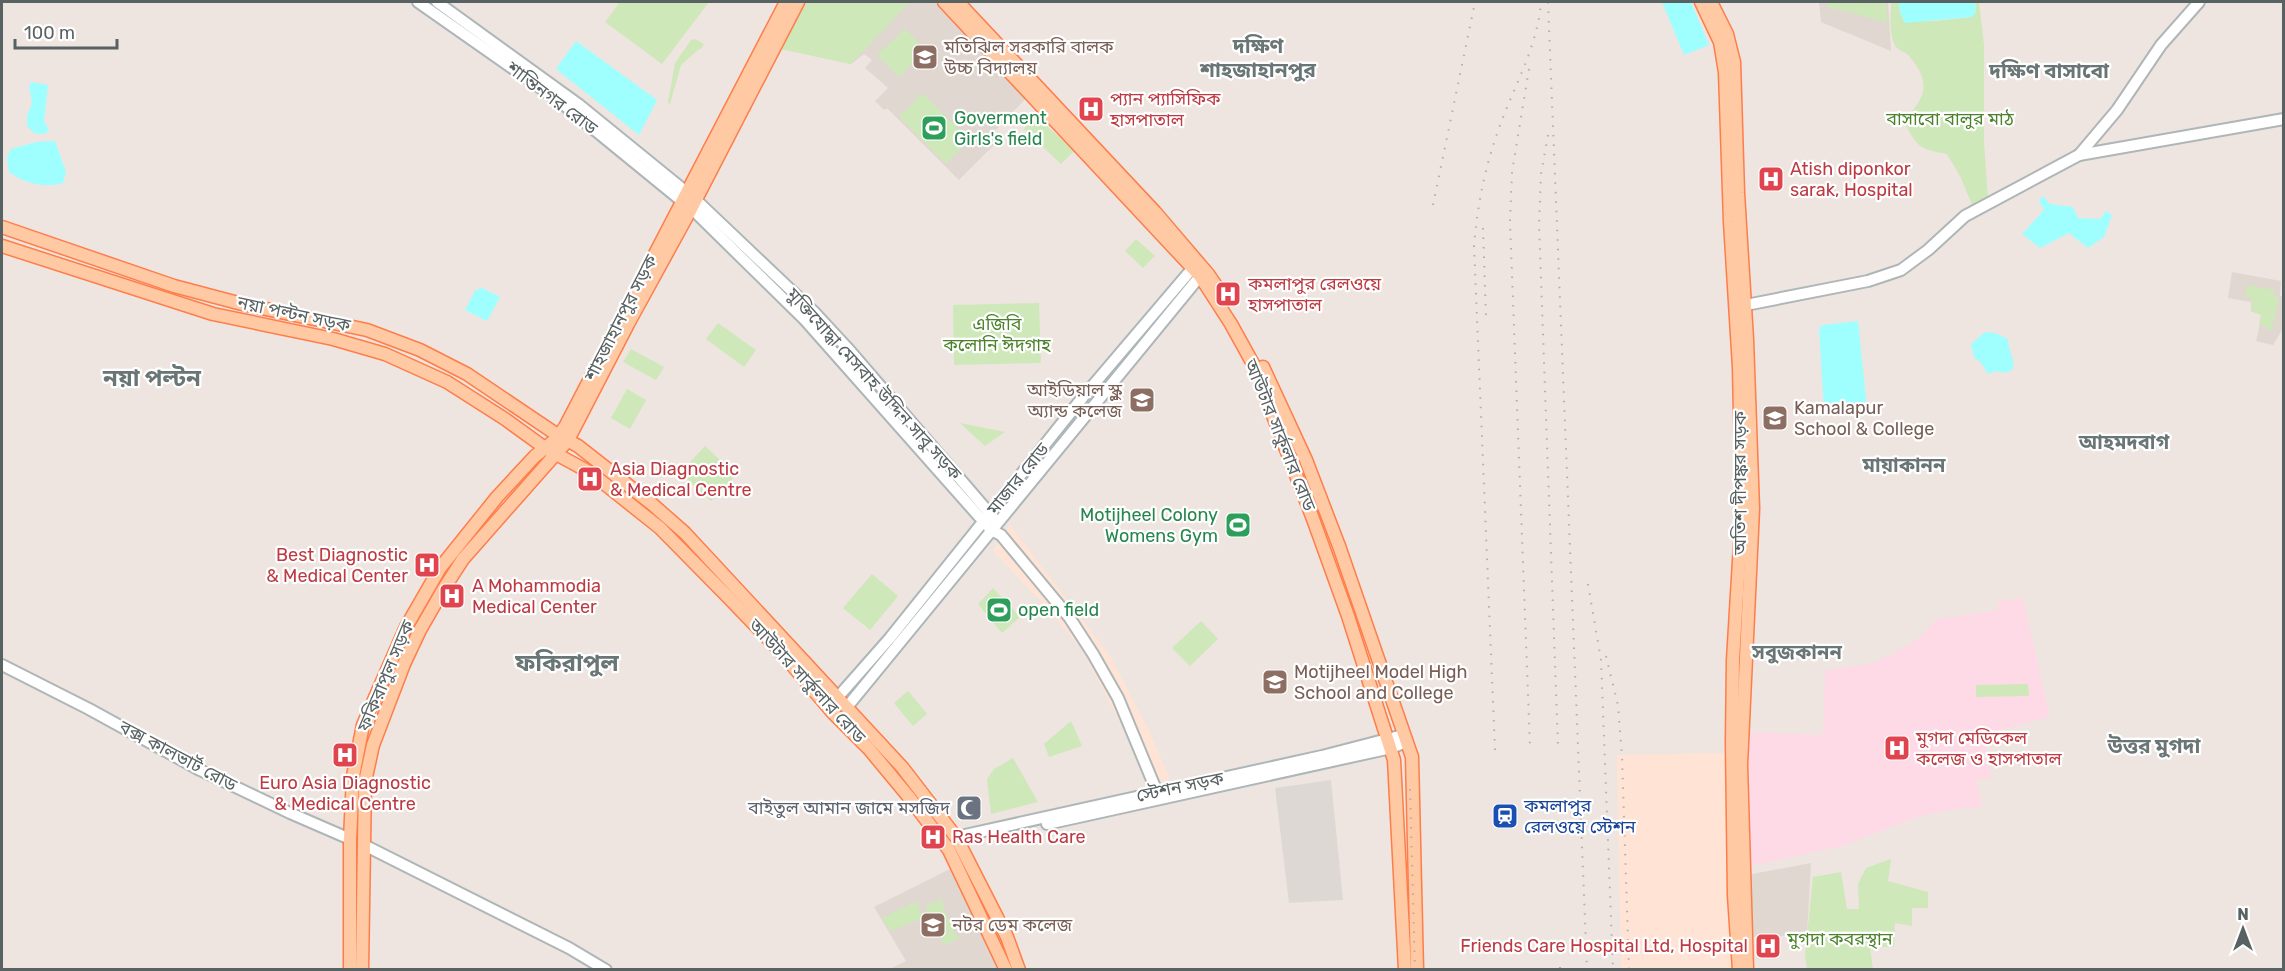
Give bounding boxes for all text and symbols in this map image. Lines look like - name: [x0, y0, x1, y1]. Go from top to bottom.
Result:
- scale bar: [15, 12, 117, 50]
- text: 100 m: [24, 22, 75, 44]
- district label: দক্ষিণ শাহজাহানপুর: [1199, 33, 1316, 82]
- place label: মতিঝিল সরকারি বালক উচ্চ বিদ্যালয়: [943, 36, 1114, 79]
- school or university icon: মতিঝিল সরকারি বালক উচ্চ বিদ্যালয়: [910, 42, 940, 72]
- street label: শান্তিনগর রোড: [502, 56, 602, 139]
- district label: দক্ষিণ বাসাবো: [1988, 58, 2110, 83]
- place label: প্যান প্যাসিফিক হাসপাতাল: [1109, 88, 1221, 131]
- hospital icon: প্যান প্যাসিফিক হাসপাতাল: [1076, 94, 1106, 124]
- place label: Goverment Girls's field: [954, 107, 1047, 150]
- park label: বাসাবো বালুর মাঠ: [1885, 108, 2014, 130]
- sports icon: Goverment Girls's field: [919, 113, 949, 143]
- place label: Atish diponkor sarak, Hospital: [1790, 158, 1913, 201]
- hospital icon: Atish diponkor sarak, Hospital: [1756, 164, 1786, 194]
- street label: শাহজাহানপুর সড়ক: [579, 251, 663, 386]
- place label: কমলাপুর রেলওয়ে হাসপাতাল: [1247, 273, 1382, 316]
- hospital icon: কমলাপুর রেলওয়ে হাসপাতাল: [1213, 279, 1243, 309]
- street label: মুক্তিযোদ্ধা মেসবাহ উদ্দিন সাবু সড়ক: [781, 283, 966, 485]
- street label: নয়া পল্টন সড়ক: [234, 291, 353, 337]
- park label: এজিবি কলোনি ঈদগাহ: [942, 313, 1051, 356]
- street label: আউটার সার্কুলার রোড: [1239, 355, 1321, 514]
- district label: নয়া পল্টন: [102, 364, 202, 392]
- place label: আইডিয়াল স্কুল অ্যান্ড কলেজ: [1026, 379, 1122, 422]
- school or university icon: আইডিয়াল স্কুল অ্যান্ড কলেজ: [1127, 385, 1157, 415]
- place label: Kamalapur School & College: [1794, 397, 1934, 440]
- school or university icon: Kamalapur School & College: [1760, 403, 1790, 433]
- street label: অতিশ দীপঙ্কর সড়ক: [1729, 411, 1751, 556]
- district label: আহমদবাগ: [2078, 430, 2169, 454]
- street label: মাজার রোড: [982, 438, 1054, 520]
- district label: মায়াকানন: [1862, 453, 1946, 477]
- place label: Asia Diagnostic & Medical Centre: [610, 458, 752, 501]
- hospital icon: Asia Diagnostic & Medical Centre: [575, 464, 605, 494]
- place label: Motijheel Colony Womens Gym: [1080, 504, 1218, 547]
- sports icon: Motijheel Colony Womens Gym: [1223, 510, 1253, 540]
- place label: Best Diagnostic & Medical Center: [266, 544, 408, 587]
- hospital icon: Best Diagnostic & Medical Center: [412, 550, 442, 580]
- place label: A Mohammodia Medical Center: [472, 575, 601, 618]
- hospital icon: A Mohammodia Medical Center: [437, 581, 467, 611]
- sports icon: open field: [984, 595, 1014, 625]
- place label: open field: [1018, 599, 1099, 621]
- street label: আউটার সার্কুলার রোড: [743, 614, 870, 748]
- street label: ফকিরাপুল সড়ক: [352, 617, 420, 736]
- district label: সবুজকানন: [1751, 640, 1842, 664]
- district label: ফকিরাপুল: [514, 649, 619, 677]
- place label: Motijheel Model High School and College: [1294, 661, 1468, 704]
- school or university icon: Motijheel Model High School and College: [1260, 667, 1290, 697]
- street label: বক্স কালভার্ট রোড: [114, 715, 241, 796]
- place label: মুগদা মেডিকেল কলেজ ও হাসপাতাল: [1915, 727, 2063, 770]
- hospital icon: মুগদা মেডিকেল কলেজ ও হাসপাতাল: [1882, 733, 1912, 763]
- district label: উত্তর মুগদা: [2107, 733, 2202, 758]
- hospital icon: Euro Asia Diagnostic & Medical Centre: [330, 740, 360, 770]
- street label: স্টেশন সড়ক: [1134, 767, 1226, 807]
- place label: Euro Asia Diagnostic & Medical Centre: [259, 772, 431, 815]
- mosque icon: বাইতুল আমান জামে মসজিদ: [954, 793, 984, 823]
- place label: কমলাপুর রেলওয়ে স্টেশন: [1523, 795, 1637, 838]
- place label: বাইতুল আমান জামে মসজিদ: [747, 797, 951, 819]
- station icon: কমলাপুর রেলওয়ে স্টেশন: [1490, 801, 1520, 831]
- hospital icon: Ras Health Care: [918, 822, 948, 852]
- place label: Ras Health Care: [952, 826, 1086, 848]
- north arrow: [2213, 899, 2273, 959]
- text: N: [2237, 905, 2249, 924]
- school or university icon: নটর ডেম কলেজ: [918, 910, 948, 940]
- place label: নটর ডেম কলেজ: [951, 914, 1073, 936]
- park label: মুগদা কবরস্থান: [1786, 928, 1894, 950]
- hospital icon: Friends Care Hospital Ltd, Hospital: [1753, 931, 1783, 961]
- place label: Friends Care Hospital Ltd, Hospital: [1460, 935, 1748, 957]

